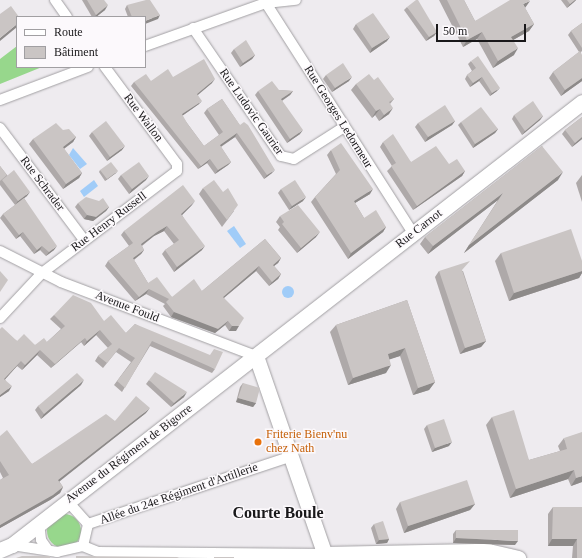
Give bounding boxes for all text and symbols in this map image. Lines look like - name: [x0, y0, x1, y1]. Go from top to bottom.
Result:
- legend: [16, 16, 146, 68]
- scale bar: [438, 16, 528, 42]
- text: 50 m: [443, 24, 467, 38]
- text: Route: [54, 25, 83, 39]
- text: Bâtiment: [54, 45, 98, 59]
- street label: Rue Georges Ledormeur: [301, 63, 375, 171]
- street label: Rue Ludovic Gaurier: [216, 66, 286, 158]
- street label: Rue Wallon: [120, 91, 166, 145]
- street label: Rue Schrader: [17, 154, 67, 214]
- street label: Rue Henry Russell: [68, 189, 150, 255]
- street label: Rue Carnot: [393, 206, 445, 252]
- street label: Avenue Fould: [93, 288, 161, 326]
- street label: Avenue du Régiment de Bigorre: [63, 402, 195, 506]
- place label: Friterie Bienv'nu chez Nath: [266, 428, 347, 456]
- marker: Friterie Bienv'nu chez Nath: [253, 437, 263, 447]
- street label: Allée du 24e Régiment d'Artillerie: [98, 460, 260, 528]
- district label: Courte Boule: [232, 503, 324, 523]

